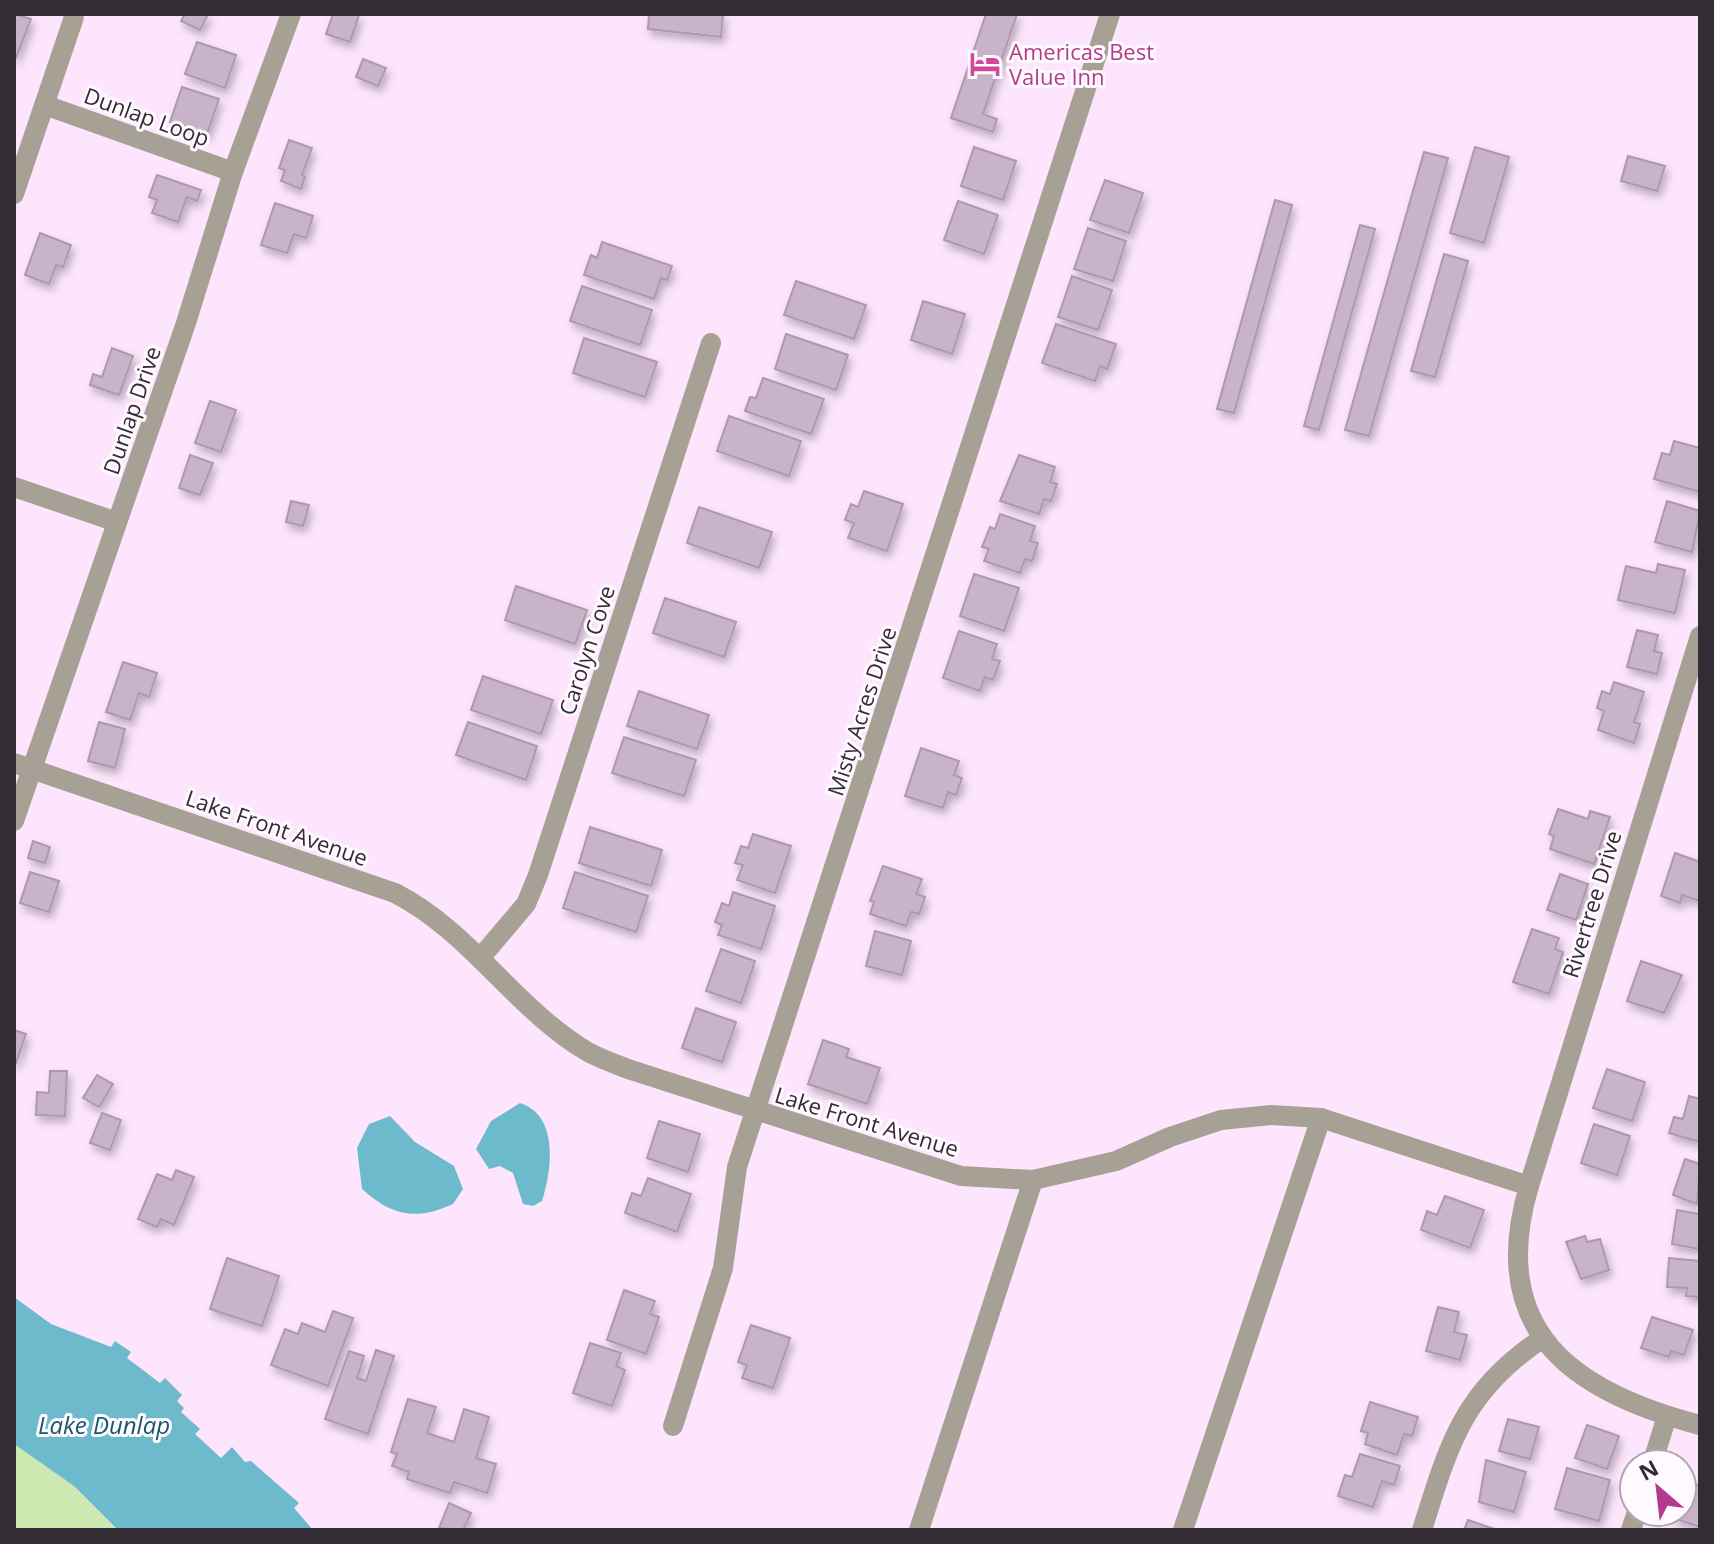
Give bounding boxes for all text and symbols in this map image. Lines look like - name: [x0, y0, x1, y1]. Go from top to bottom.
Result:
- place label: Americas Best Value Inn: [1009, 36, 1154, 91]
- hotel icon: Americas Best Value Inn: [968, 47, 1002, 81]
- street label: Dunlap Loop: [80, 79, 214, 153]
- street label: Dunlap Drive: [95, 342, 167, 478]
- street label: Carolyn Cove: [551, 581, 621, 719]
- street label: Misty Acres Drive: [820, 623, 902, 799]
- street label: Lake Front Avenue: [182, 782, 372, 872]
- street label: Rivertree Drive: [1554, 827, 1628, 981]
- street label: Lake Front Avenue: [771, 1079, 963, 1163]
- water label: Lake Dunlap: [38, 1408, 170, 1441]
- north arrow: [1618, 1448, 1698, 1528]
- text: N: [1633, 1452, 1663, 1487]

